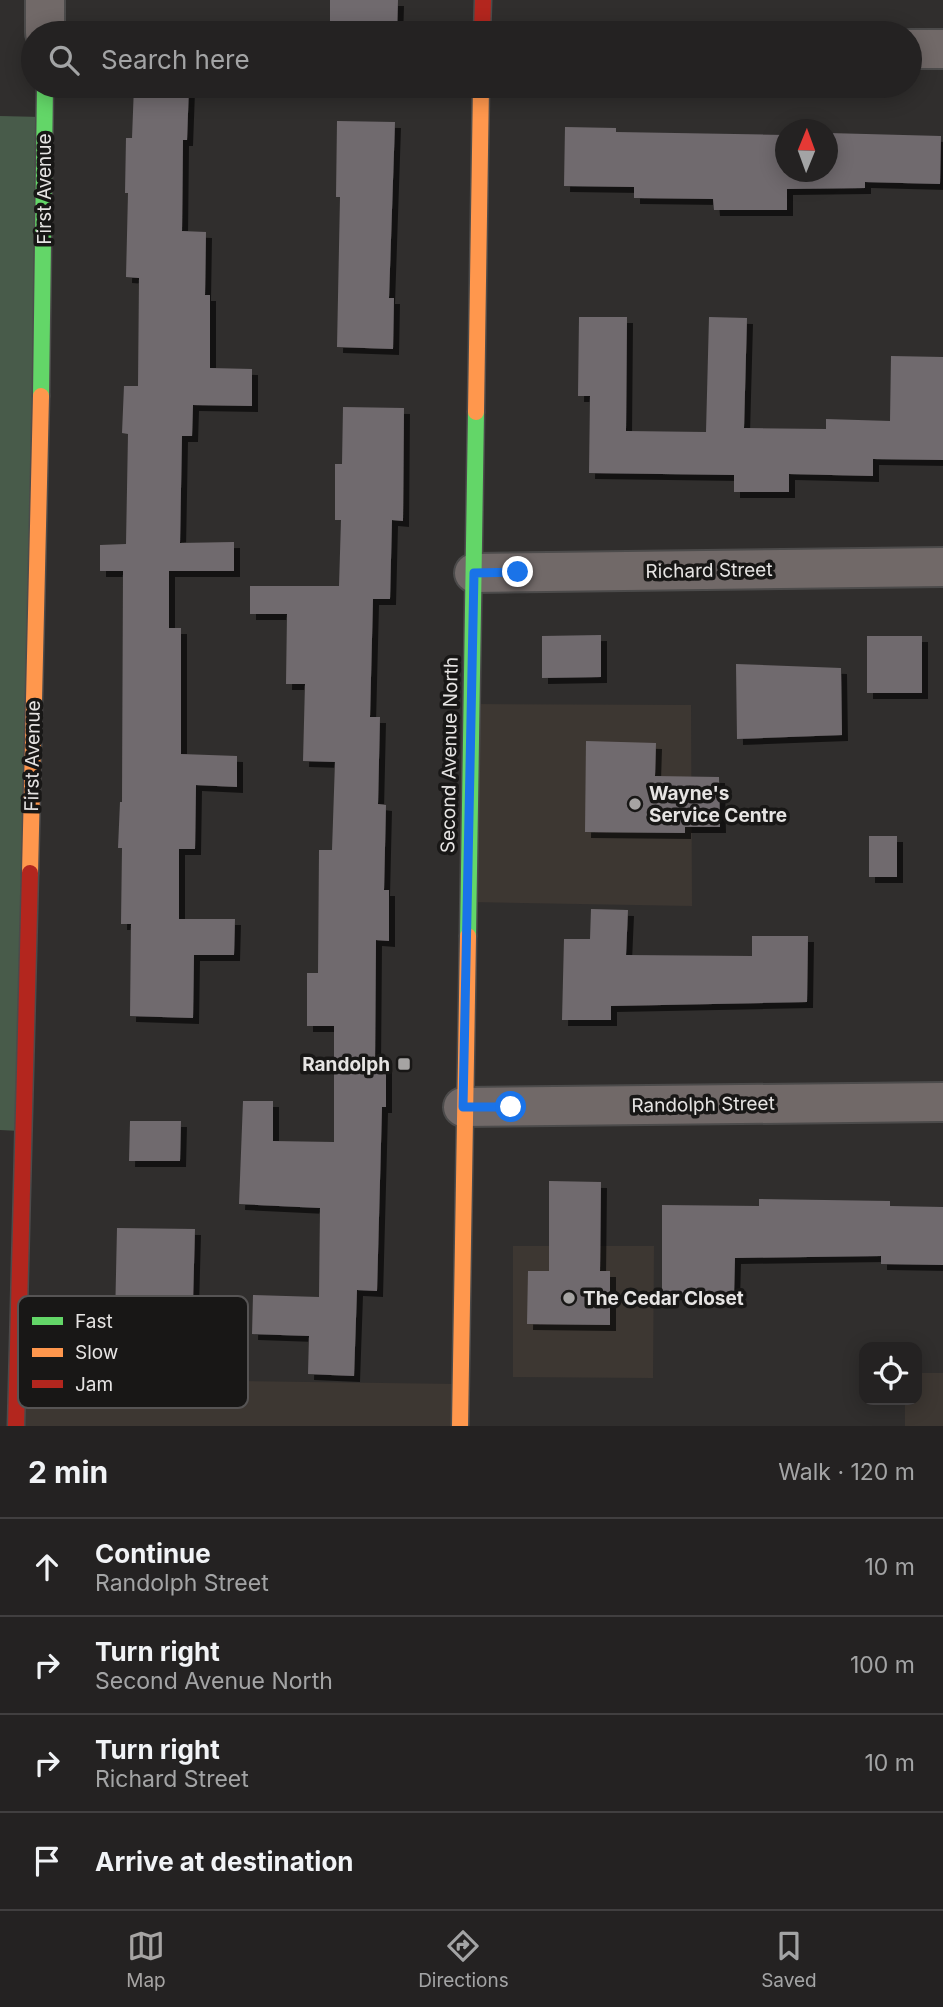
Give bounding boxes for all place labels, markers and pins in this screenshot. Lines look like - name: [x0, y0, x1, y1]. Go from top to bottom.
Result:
- place label: Wayne's Service Centre: [649, 782, 787, 827]
- marker: Wayne's Service Centre: [627, 796, 643, 812]
- place label: Randolph: [302, 1053, 390, 1076]
- marker: Randolph: [396, 1056, 412, 1072]
- place label: The Cedar Closet: [583, 1287, 744, 1310]
- marker: The Cedar Closet: [561, 1290, 577, 1306]

